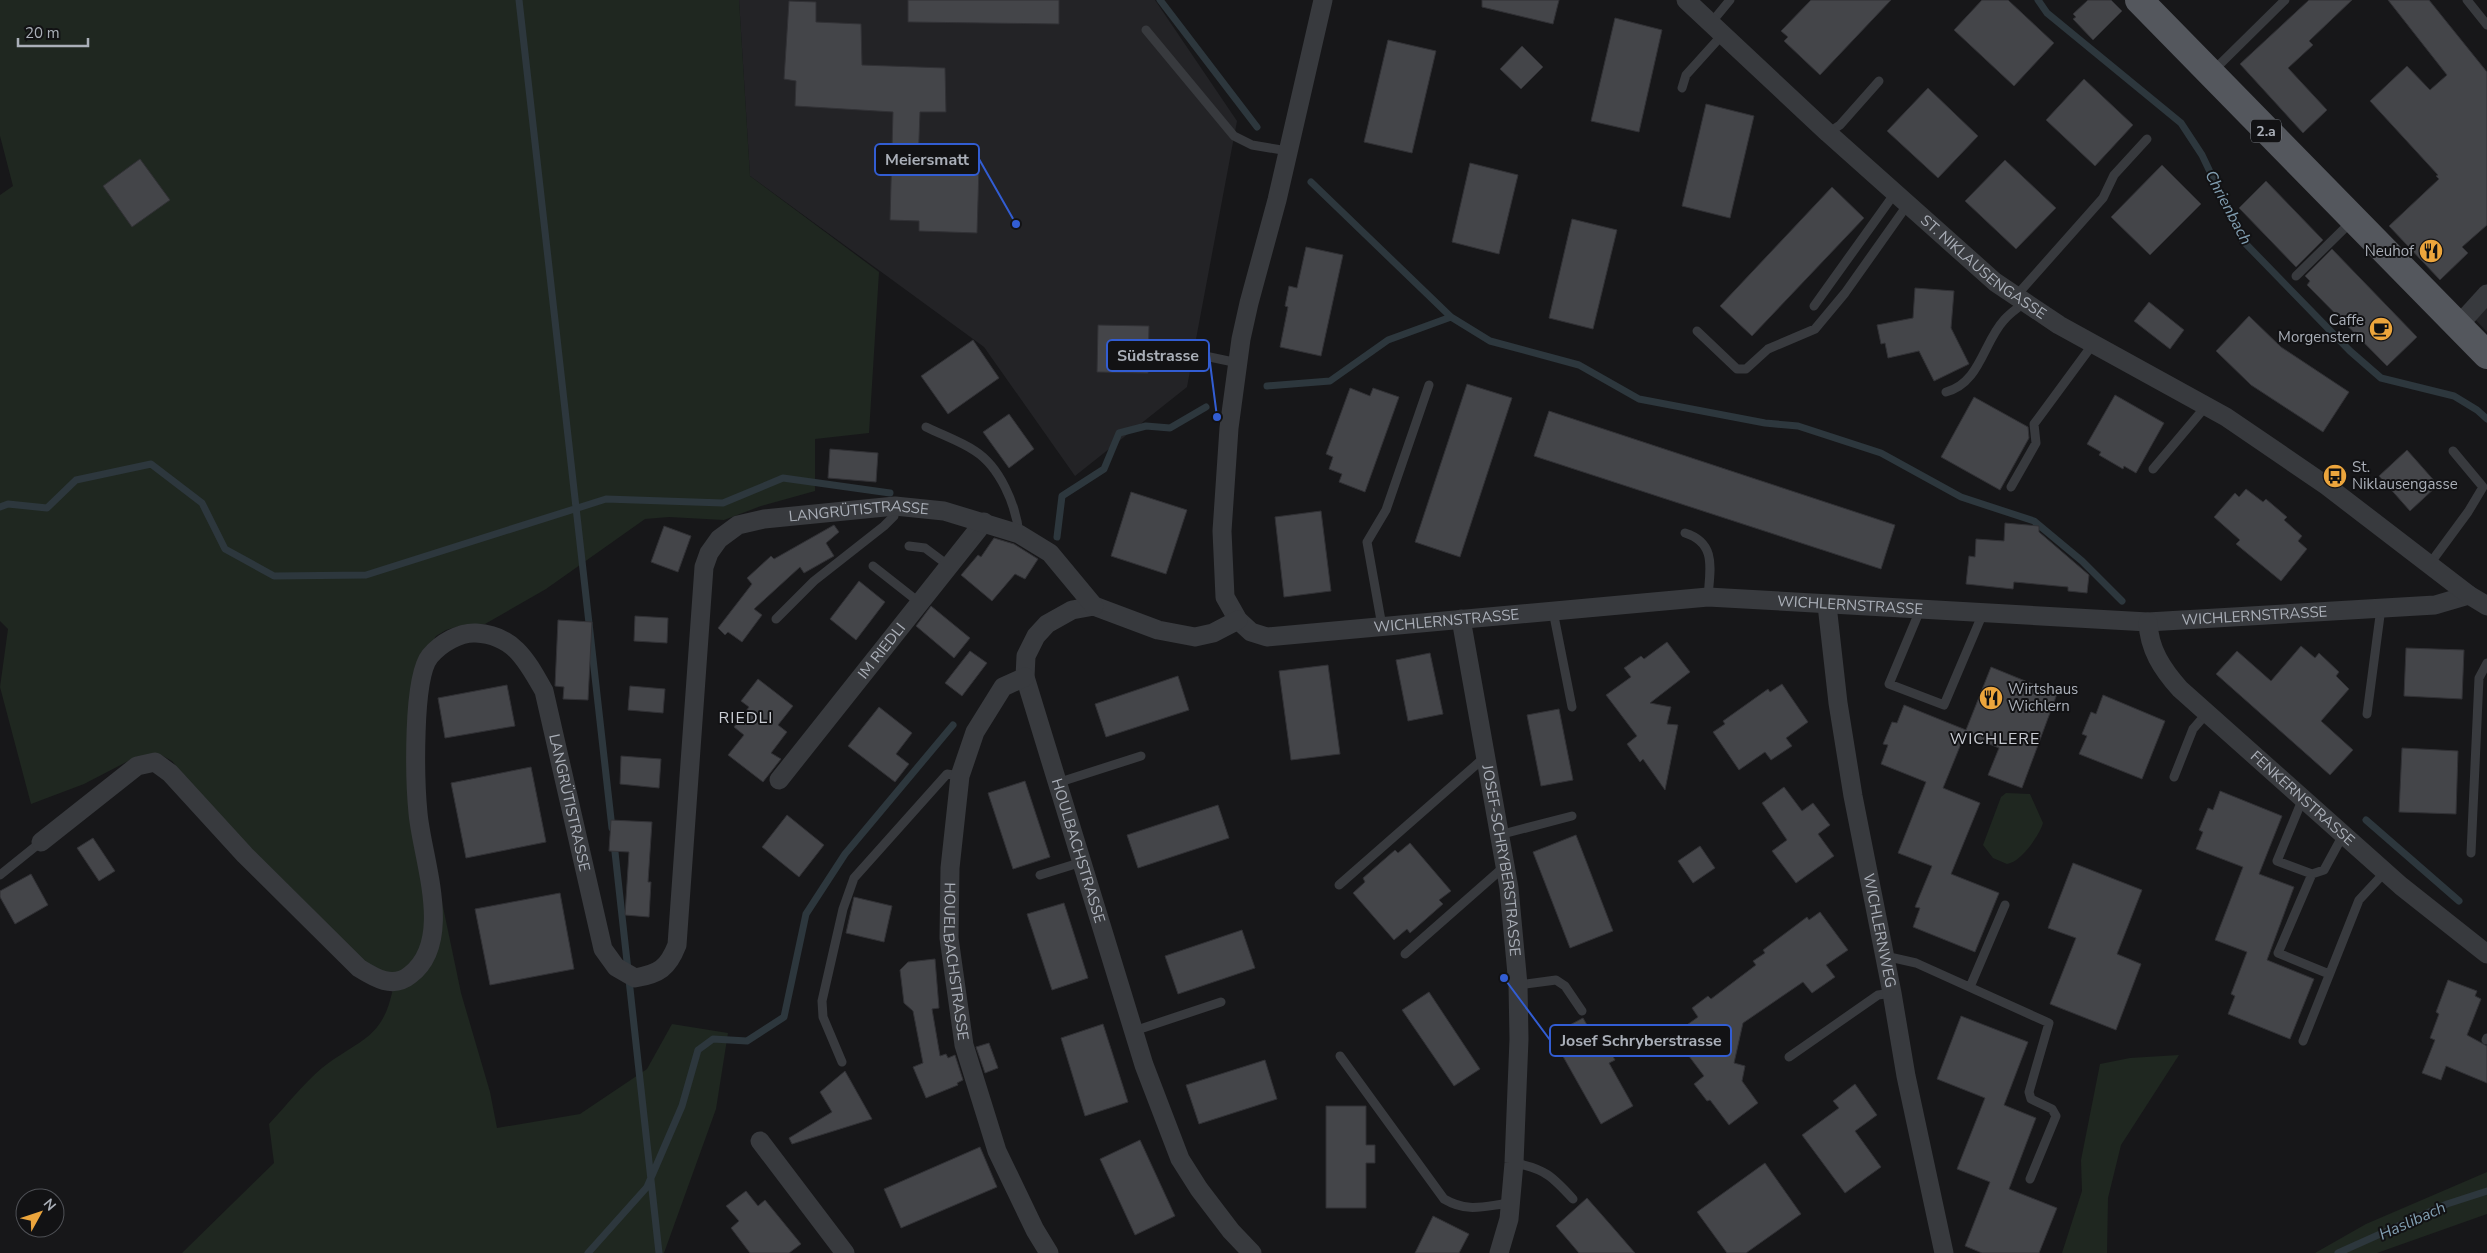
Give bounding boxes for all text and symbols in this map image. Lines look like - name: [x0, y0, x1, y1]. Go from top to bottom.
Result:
- scale bar: [18, 15, 88, 47]
- text: 20 m: [25, 23, 60, 43]
- road number: 2.a: [2251, 120, 2281, 142]
- callout: Meiersmatt: [875, 144, 979, 175]
- text: Meiersmatt: [885, 149, 970, 171]
- water label: Chrienbach: [2199, 166, 2257, 248]
- street label: ST. NIKLAUSENGASSE: [1916, 210, 2050, 324]
- restaurant icon: Neuhof: [2418, 238, 2444, 264]
- place label: Neuhof: [2365, 241, 2415, 261]
- place label: Caffe Morgenstern: [2278, 310, 2364, 347]
- cafe icon: Caffe Morgenstern: [2368, 316, 2394, 342]
- callout: Südstrasse: [1107, 340, 1209, 371]
- text: Südstrasse: [1117, 345, 1199, 367]
- place label: St. Niklausengasse: [2352, 457, 2458, 494]
- bus stop icon: St. Niklausengasse: [2322, 463, 2348, 489]
- street label: LANGRÜTISTRASSE: [788, 496, 930, 526]
- street label: WICHLERNSTRASSE: [1777, 591, 1924, 619]
- street label: WICHLERNSTRASSE: [2181, 601, 2328, 630]
- street label: WICHLERNSTRASSE: [1373, 604, 1520, 637]
- street label: IM RIEDLI: [853, 619, 910, 683]
- place label: Wirtshaus Wichlern: [2008, 679, 2078, 716]
- restaurant icon: Wirtshaus Wichlern: [1978, 685, 2004, 711]
- district label: RIEDLI: [719, 707, 773, 729]
- district label: WICHLERE: [1950, 728, 2040, 750]
- street label: LANGRÜTISTRASSE: [544, 732, 595, 873]
- street label: FENKERNSTRASSE: [2246, 746, 2359, 850]
- street label: JOSEF-SCHRYBERSTRASSE: [1477, 762, 1525, 957]
- street label: HOULBACHSTRASSE: [1047, 776, 1110, 925]
- street label: WICHLERNWEG: [1859, 872, 1901, 989]
- street label: HOUELBACHSTRASSE: [938, 882, 973, 1042]
- callout: Josef Schryberstrasse: [1550, 1025, 1731, 1056]
- text: Josef Schryberstrasse: [1559, 1030, 1722, 1052]
- north arrow: [15, 1188, 65, 1238]
- text: N: [39, 1195, 60, 1215]
- water label: Haslibach: [2375, 1196, 2449, 1245]

